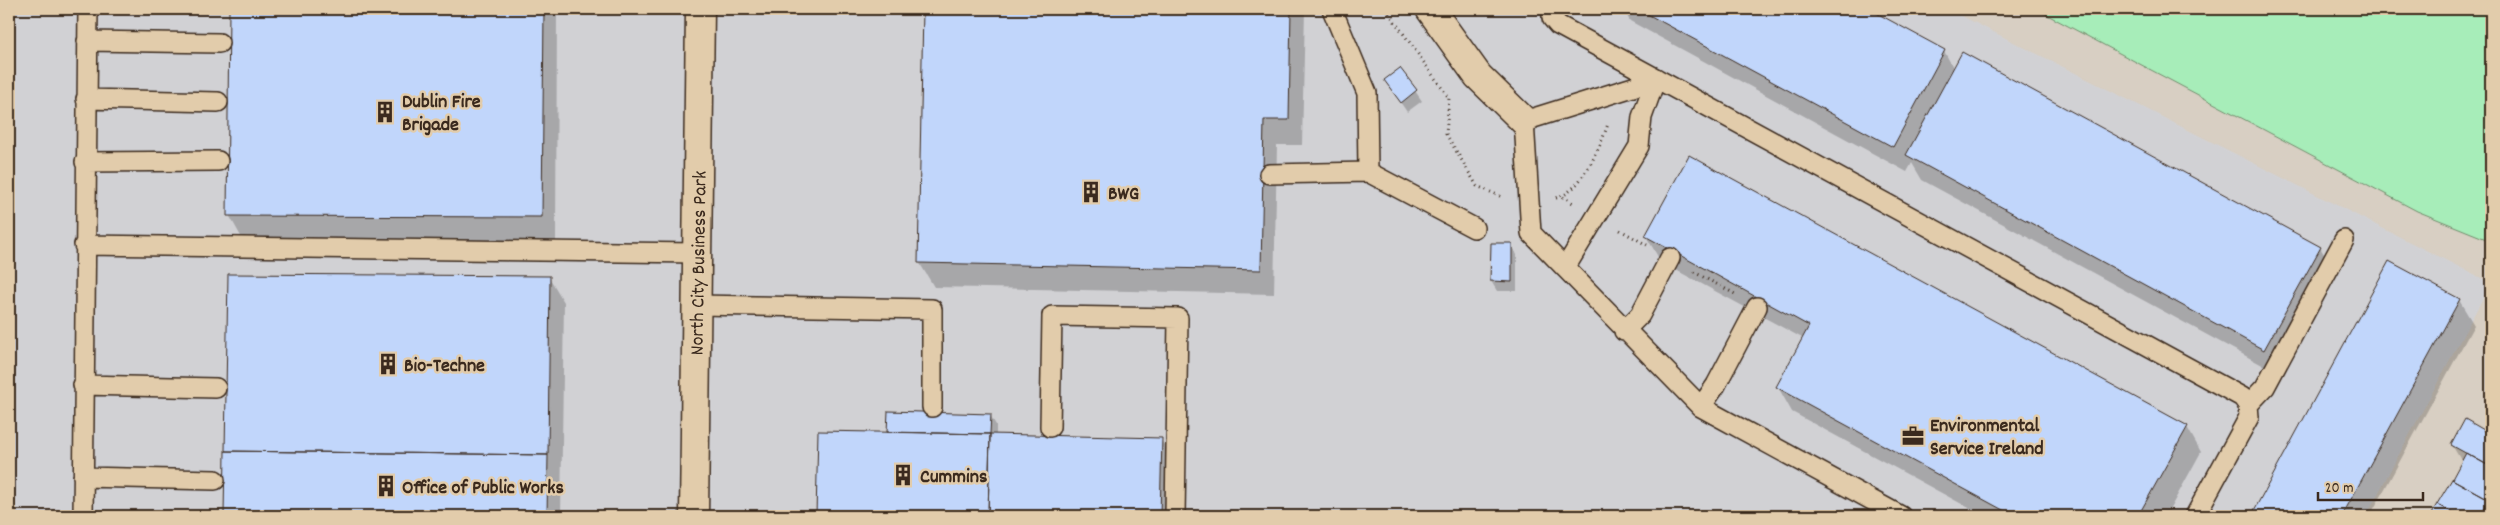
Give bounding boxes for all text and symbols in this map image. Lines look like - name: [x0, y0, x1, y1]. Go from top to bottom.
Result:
- place label: Dublin Fire Brigade: [402, 89, 481, 140]
- building icon: Dublin Fire Brigade: [372, 99, 398, 125]
- street label: North City Business Park: [684, 171, 716, 356]
- building icon: BWG: [1078, 179, 1104, 205]
- place label: BWG: [1108, 181, 1139, 209]
- building icon: Bio-Techne: [375, 351, 401, 377]
- place label: Bio-Techne: [404, 353, 485, 381]
- place label: Environmental Service Ireland: [1930, 413, 2044, 464]
- office icon: Environmental Service Ireland: [1900, 423, 1926, 449]
- building icon: Cummins: [890, 462, 916, 488]
- place label: Cummins: [920, 464, 987, 492]
- scale bar: [2318, 470, 2422, 502]
- building icon: Office of Public Works: [373, 473, 399, 499]
- place label: Office of Public Works: [402, 475, 564, 503]
- text: 20 m: [2325, 478, 2353, 500]

